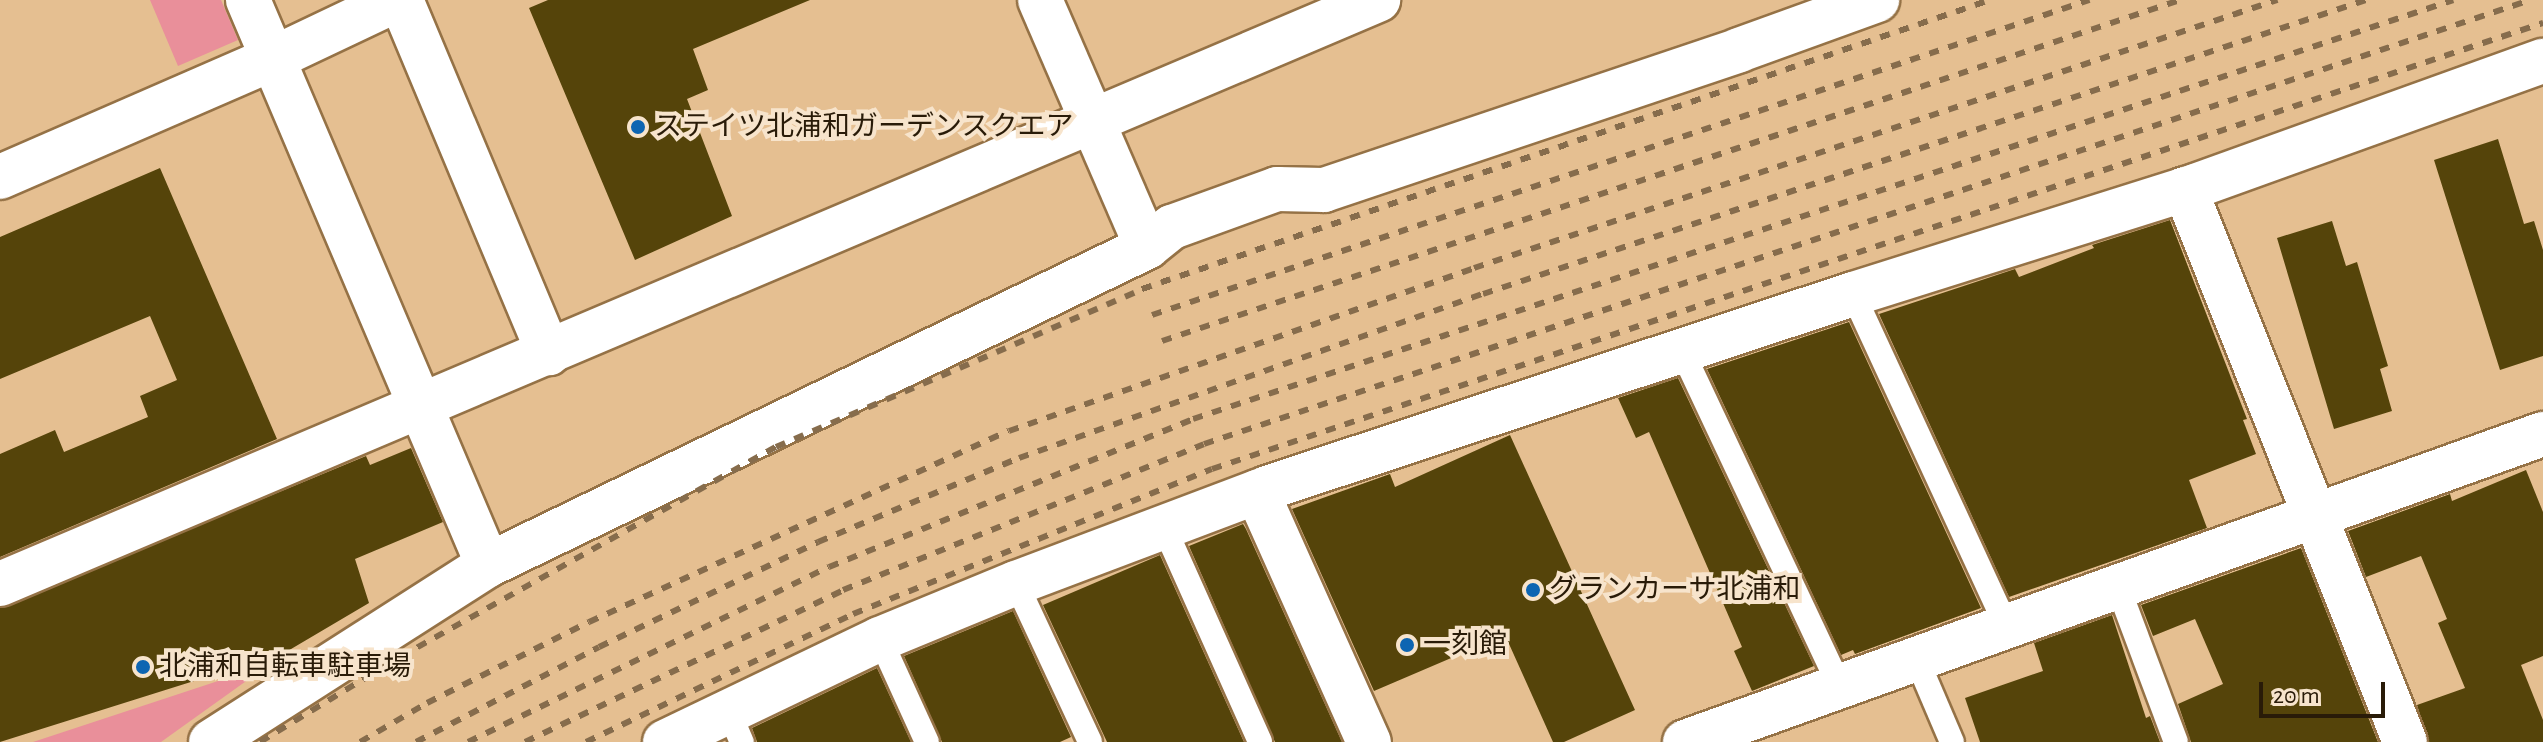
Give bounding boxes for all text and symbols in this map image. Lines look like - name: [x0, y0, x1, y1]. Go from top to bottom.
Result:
- place label: ステイツ北浦和ガーデンスクエア: [654, 110, 1074, 144]
- marker: ステイツ北浦和ガーデンスクエア: [629, 118, 647, 136]
- place label: グランカーサ北浦和: [1549, 573, 1801, 607]
- marker: グランカーサ北浦和: [1524, 581, 1542, 599]
- place label: 一刻館: [1423, 628, 1507, 662]
- marker: 一刻館: [1398, 636, 1416, 654]
- place label: 北浦和自転車駐車場: [159, 650, 411, 684]
- marker: 北浦和自転車駐車場: [134, 658, 152, 676]
- scale bar: [2263, 666, 2389, 716]
- text: 20 m: [2273, 684, 2320, 708]

